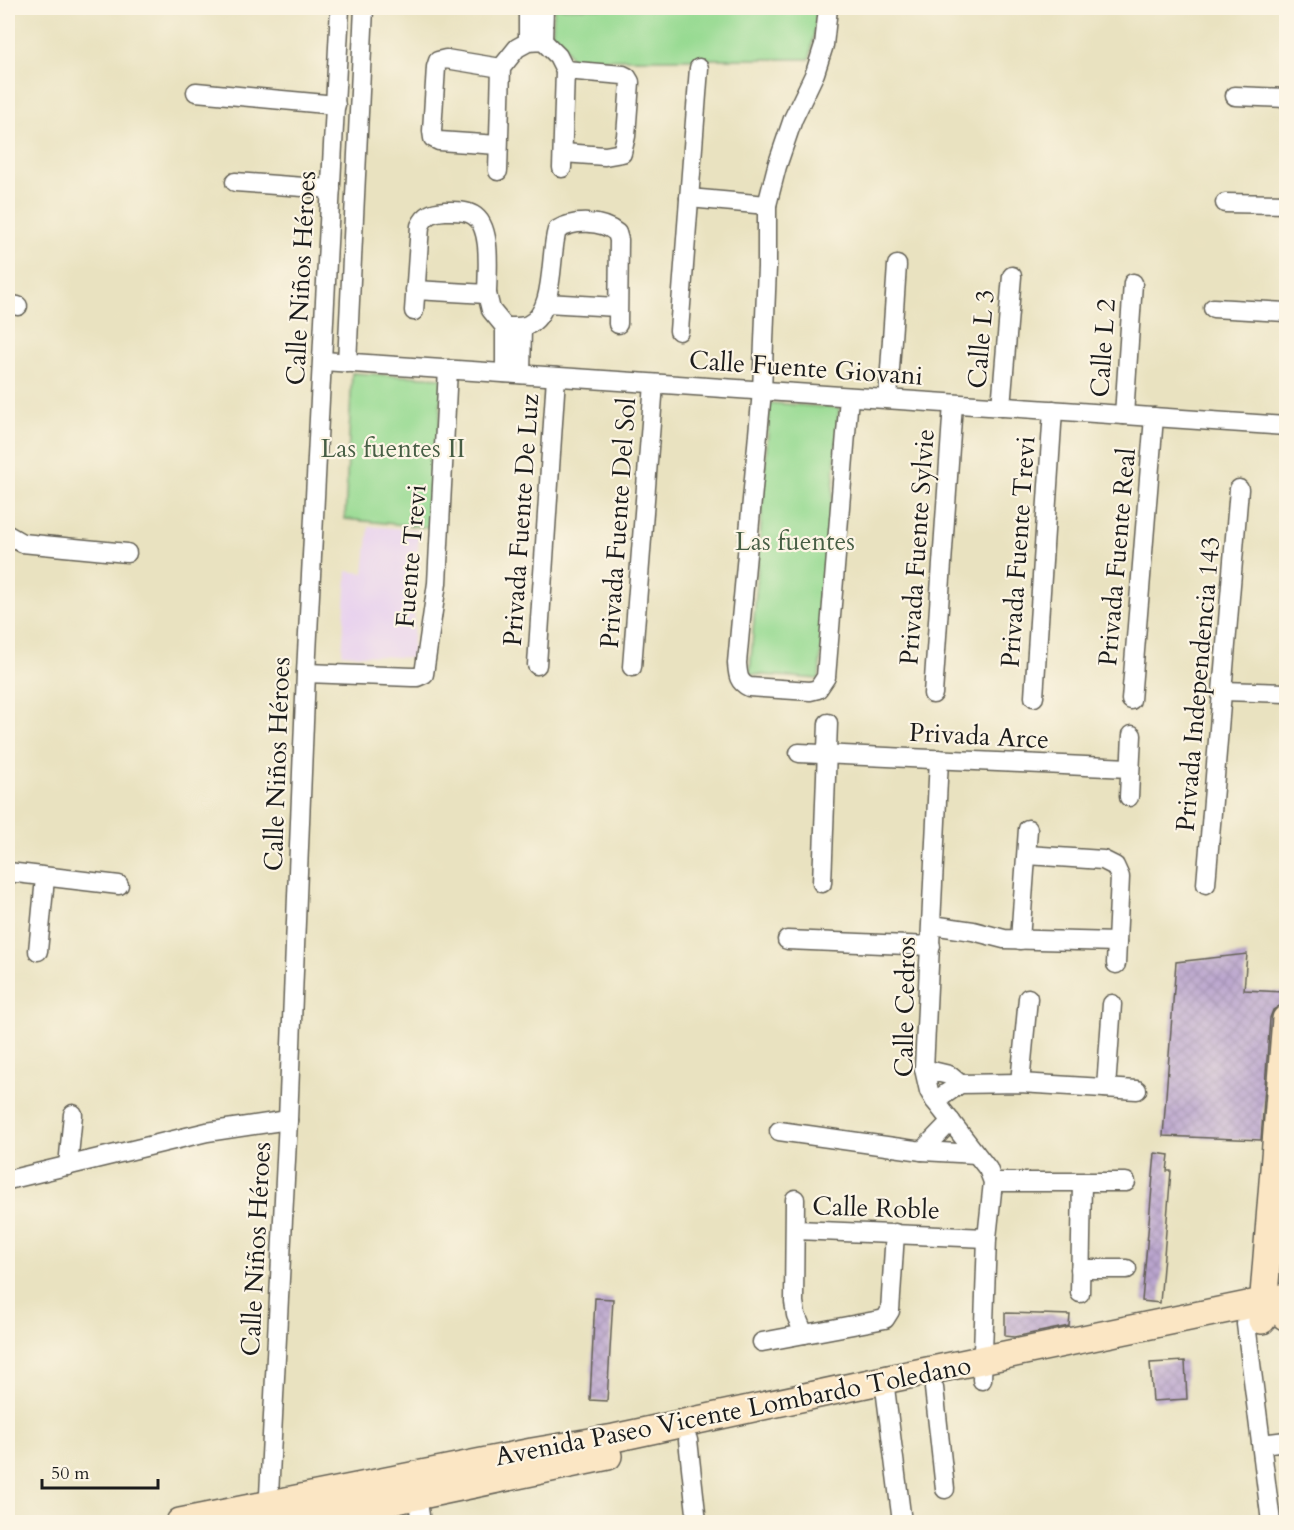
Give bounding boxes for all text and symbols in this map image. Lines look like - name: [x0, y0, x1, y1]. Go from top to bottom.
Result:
- street label: Calle Niños Héroes: [278, 170, 324, 386]
- street label: Calle L 3: [959, 288, 1003, 390]
- street label: Calle L 2: [1082, 297, 1124, 399]
- street label: Calle Fuente Giovani: [688, 342, 924, 394]
- street label: Privada Fuente De Luz: [495, 392, 547, 647]
- street label: Privada Fuente Del Sol: [592, 396, 644, 650]
- street label: Privada Fuente Sylvie: [891, 428, 943, 666]
- park label: Las fuentes II: [321, 431, 465, 466]
- street label: Privada Fuente Trevi: [992, 435, 1044, 669]
- street label: Privada Fuente Real: [1090, 446, 1144, 668]
- street label: Fuente Trevi: [387, 483, 435, 629]
- park label: Las fuentes: [735, 524, 855, 559]
- street label: Privada Independencia 143: [1168, 535, 1228, 833]
- street label: Calle Niños Héroes: [256, 656, 298, 872]
- street label: Privada Arce: [908, 715, 1050, 757]
- street label: Calle Cedros: [886, 936, 924, 1078]
- street label: Calle Niños Héroes: [233, 1141, 279, 1357]
- street label: Calle Roble: [812, 1188, 940, 1228]
- street label: Avenida Paseo Vicente Lombardo Toledano: [492, 1348, 974, 1474]
- scale bar: [42, 1452, 158, 1490]
- text: 50 m: [51, 1461, 90, 1486]

